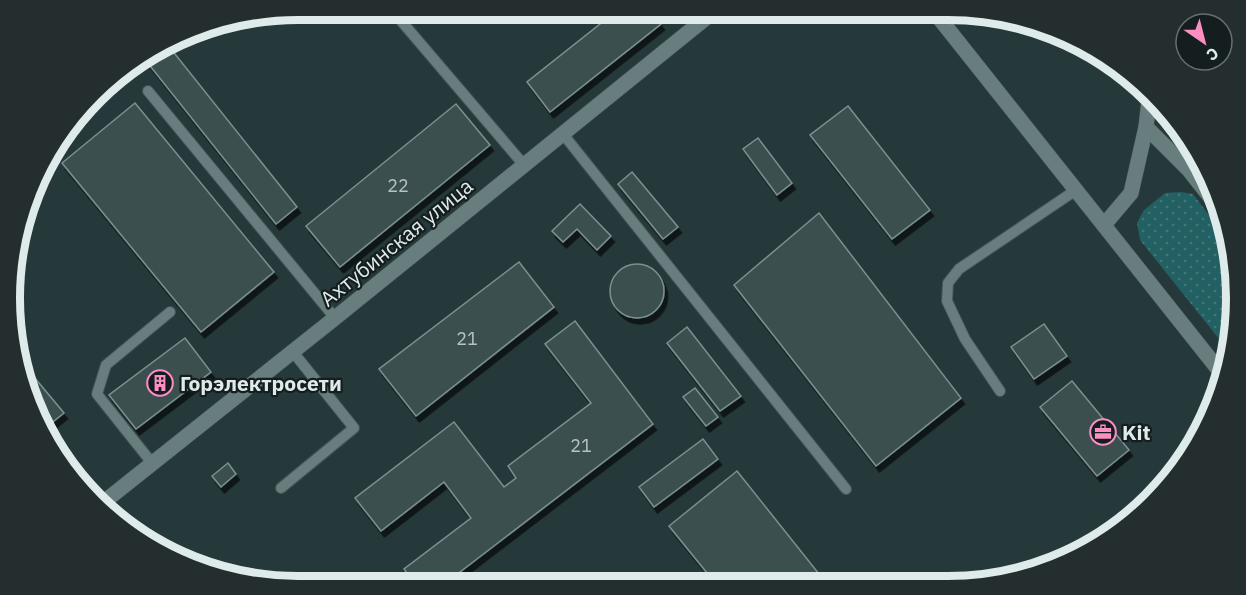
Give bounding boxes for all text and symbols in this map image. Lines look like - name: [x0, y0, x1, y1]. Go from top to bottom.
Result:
- north arrow: [1174, 12, 1234, 72]
- text: С: [1203, 43, 1223, 65]
- street label: Ахтубинская улица: [314, 172, 478, 312]
- house number: 22: [387, 174, 409, 197]
- house number: 21: [456, 327, 478, 350]
- building icon: Горэлектросети: [145, 368, 175, 398]
- place label: Горэлектросети: [180, 369, 342, 397]
- office icon: Kit: [1088, 417, 1118, 447]
- place label: Kit: [1122, 418, 1151, 446]
- house number: 21: [570, 434, 592, 457]

